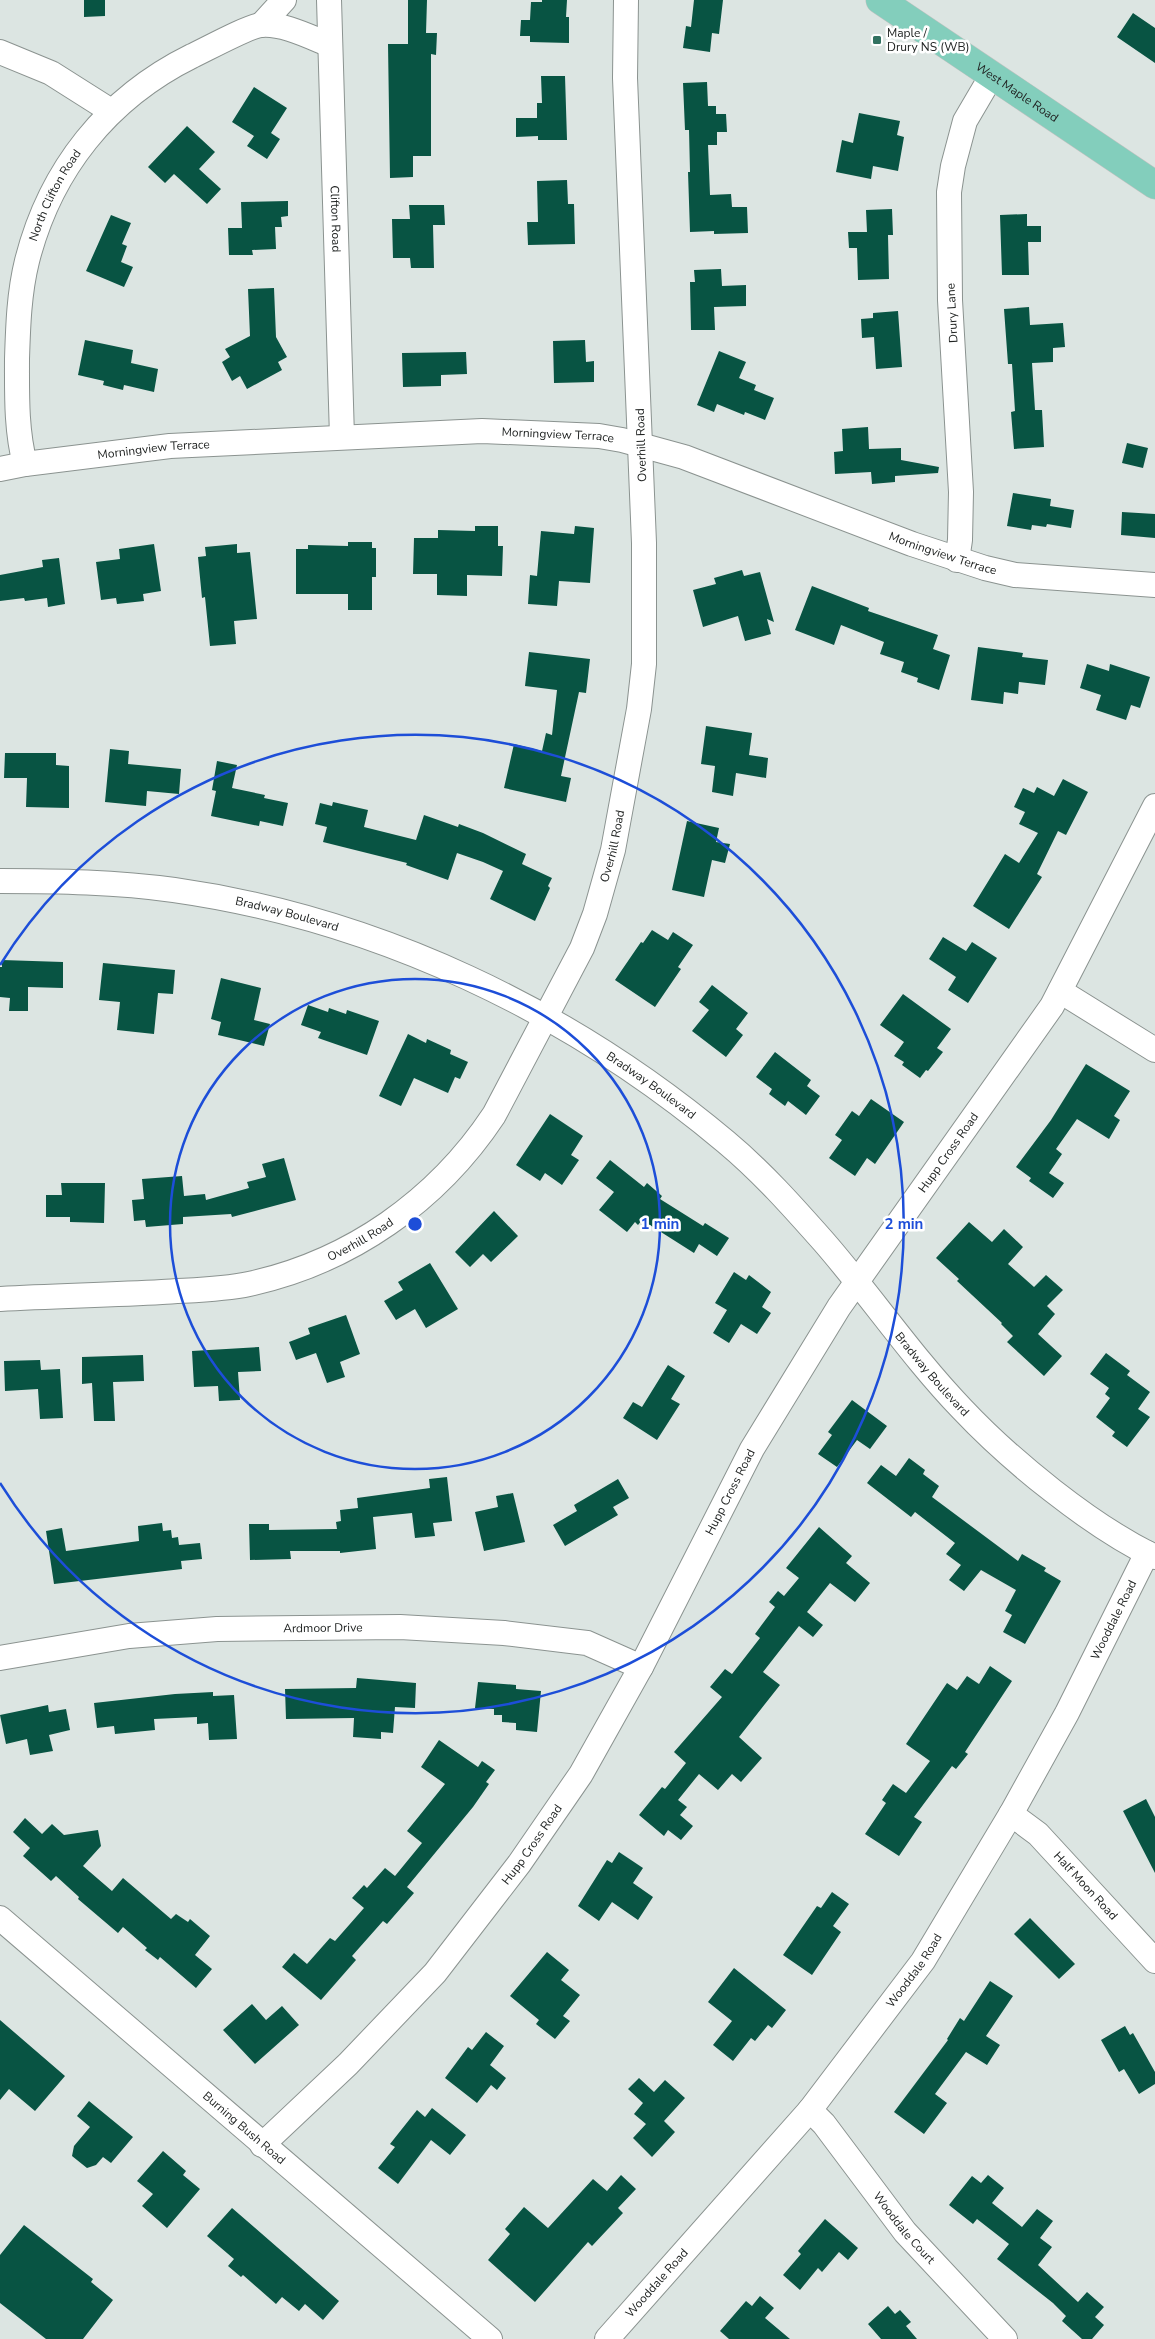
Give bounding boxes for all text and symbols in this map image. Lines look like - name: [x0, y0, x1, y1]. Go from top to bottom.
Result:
- place label: Maple / Drury NS (WB): [887, 25, 969, 55]
- marker: Maple / Drury NS (WB): [871, 34, 883, 46]
- street label: West Maple Road: [972, 59, 1061, 126]
- street label: North Clifton Road: [25, 146, 85, 243]
- street label: Clifton Road: [327, 185, 345, 253]
- street label: Drury Lane: [942, 283, 962, 343]
- street label: Overhill Road: [632, 408, 650, 482]
- street label: Morningview Terrace: [501, 424, 615, 446]
- street label: Morningview Terrace: [97, 436, 210, 463]
- street label: Morningview Terrace: [887, 528, 998, 578]
- street label: Overhill Road: [596, 809, 628, 884]
- street label: Bradway Boulevard: [234, 893, 341, 935]
- street label: Bradway Boulevard: [603, 1048, 699, 1123]
- street label: Hupp Cross Road: [914, 1109, 982, 1196]
- street label: Overhill Road: [325, 1214, 396, 1265]
- text: 1 min: [641, 1214, 679, 1234]
- text: 2 min: [885, 1214, 923, 1234]
- centre of rings: [406, 1215, 424, 1233]
- street label: Bradway Boulevard: [891, 1329, 973, 1420]
- street label: Hupp Cross Road: [702, 1446, 759, 1538]
- street label: Wooddale Road: [1087, 1577, 1140, 1662]
- street label: Ardmoor Drive: [283, 1619, 363, 1636]
- street label: Hupp Cross Road: [498, 1801, 566, 1888]
- street label: Half Moon Road: [1050, 1848, 1121, 1923]
- street label: Wooddale Road: [882, 1931, 946, 2011]
- street label: Burning Bush Road: [199, 2088, 289, 2168]
- street label: Wooddale Court: [870, 2188, 939, 2268]
- street label: Wooddale Road: [622, 2245, 692, 2321]

